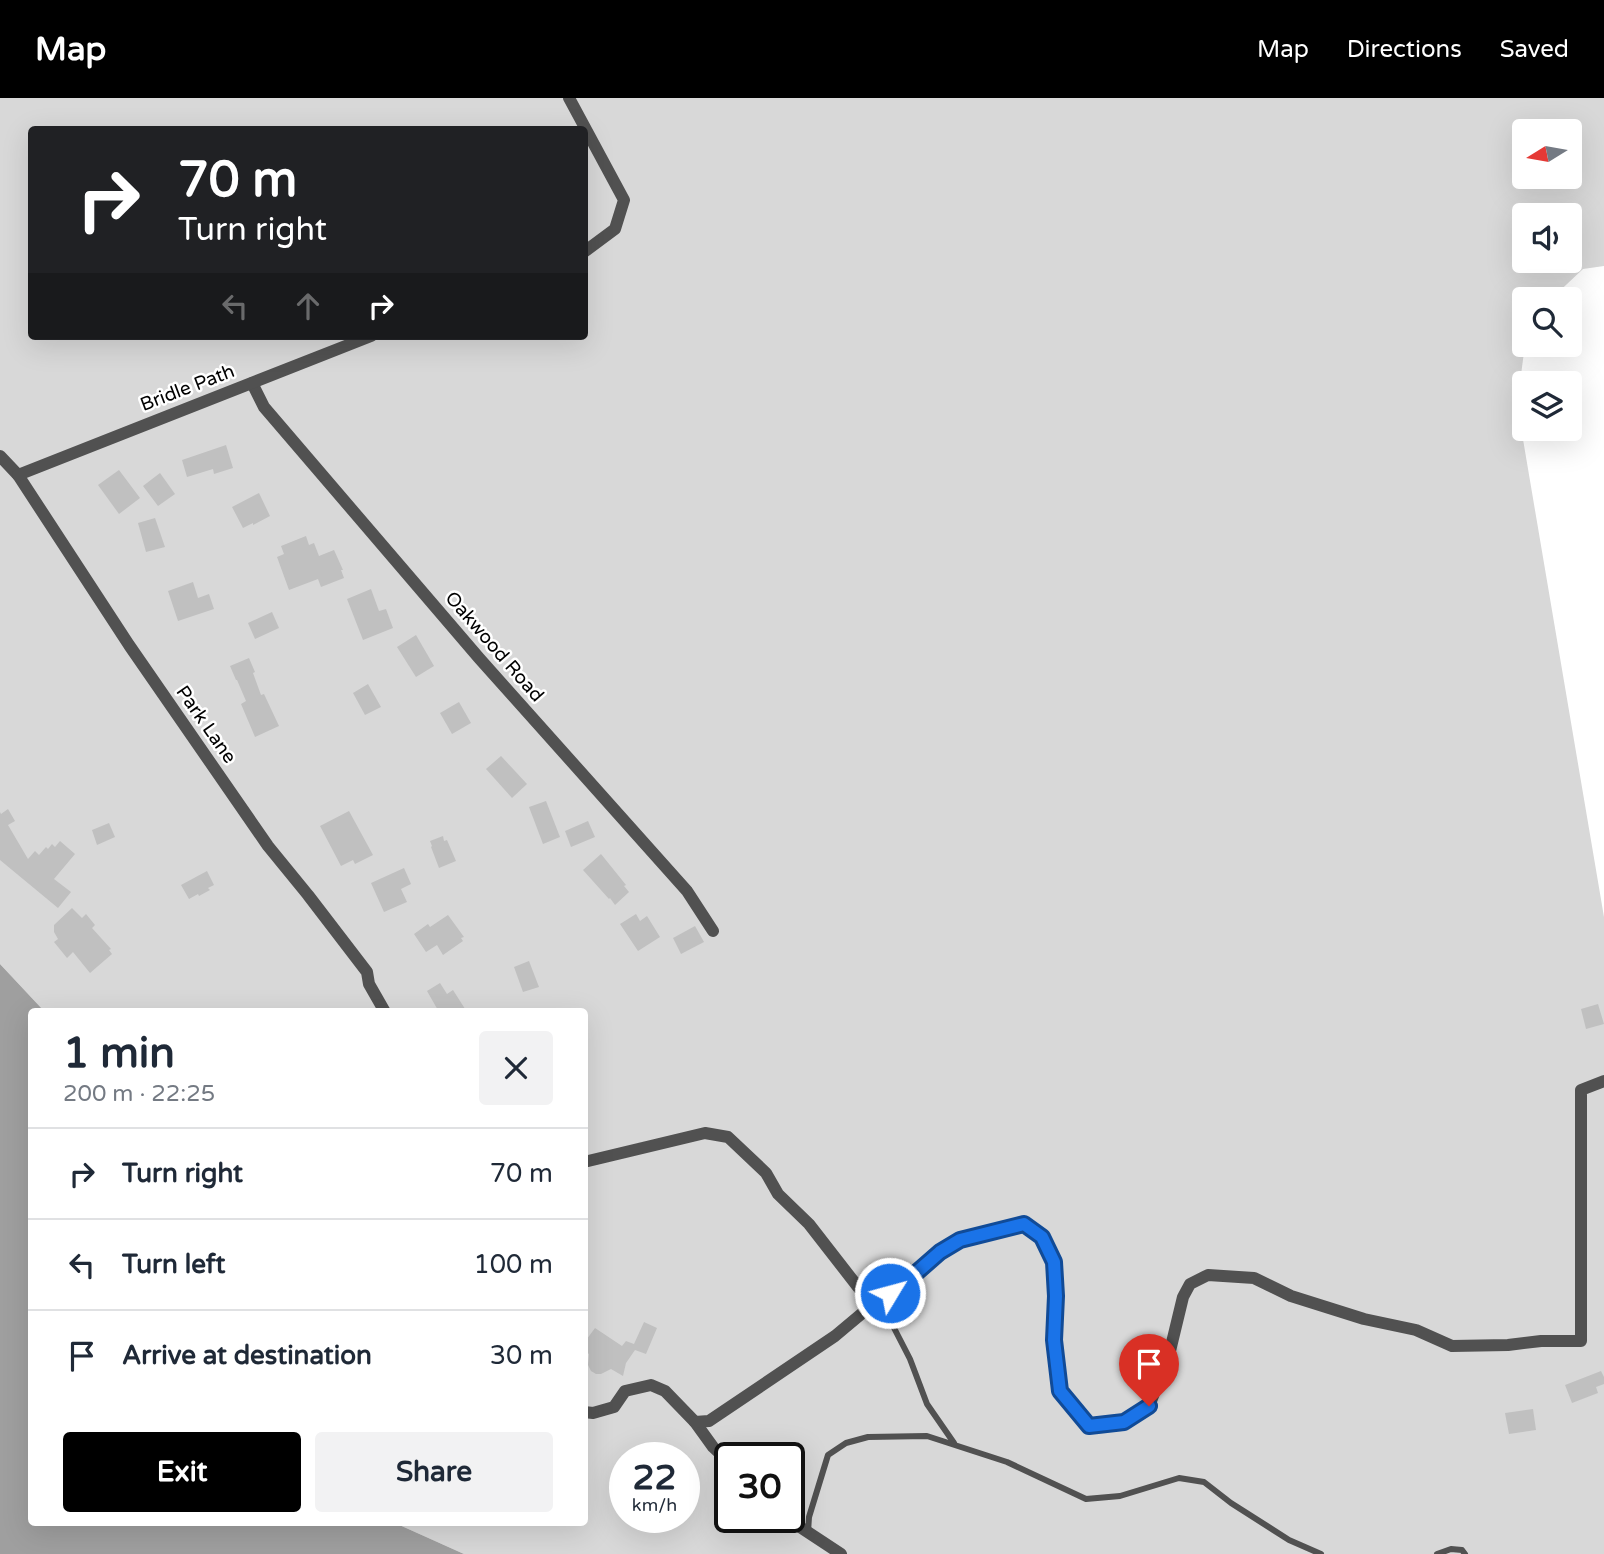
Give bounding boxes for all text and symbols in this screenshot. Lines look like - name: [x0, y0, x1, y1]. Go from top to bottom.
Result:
- text: Map: [35, 30, 106, 69]
- text: Map: [1257, 35, 1309, 64]
- text: Directions: [1347, 35, 1462, 64]
- text: Saved: [1500, 35, 1569, 64]
- north arrow: [1512, 119, 1582, 189]
- map controls: [1512, 119, 1582, 441]
- text: 70 m: [178, 151, 297, 210]
- icon: right: [63, 154, 154, 245]
- button: sound: [1512, 203, 1582, 273]
- text: Turn right: [178, 211, 327, 249]
- icon: left: [216, 287, 254, 325]
- icon: ahead: [289, 287, 327, 325]
- icon: right: [362, 287, 400, 325]
- button: search: [1512, 287, 1582, 357]
- street label: Bridle Path: [137, 360, 238, 416]
- button: layers: [1512, 371, 1582, 441]
- street label: Oakwood Road: [440, 587, 548, 706]
- street label: Park Lane: [172, 682, 241, 768]
- text: 1 min: [63, 1028, 175, 1079]
- button: close: [479, 1031, 553, 1105]
- text: 200 m · 22:25: [63, 1080, 215, 1108]
- icon: right: [63, 1155, 101, 1193]
- text: Turn right: [122, 1158, 243, 1189]
- text: 70 m: [490, 1158, 553, 1189]
- icon: left: [63, 1246, 101, 1284]
- text: Turn left: [122, 1249, 225, 1280]
- text: 100 m: [473, 1249, 553, 1280]
- position arrow: [853, 1256, 927, 1330]
- pin: [1119, 1334, 1179, 1406]
- icon: arrive: [63, 1337, 101, 1375]
- text: Arrive at destination: [122, 1340, 372, 1371]
- text: 30 m: [490, 1340, 553, 1371]
- icon: arrive: [1130, 1345, 1168, 1383]
- button: Exit: [63, 1432, 301, 1512]
- button: Share: [315, 1432, 553, 1512]
- speed limit sign: 30: [714, 1442, 805, 1533]
- text: 22: [633, 1457, 676, 1499]
- text: km/h: [632, 1494, 677, 1516]

